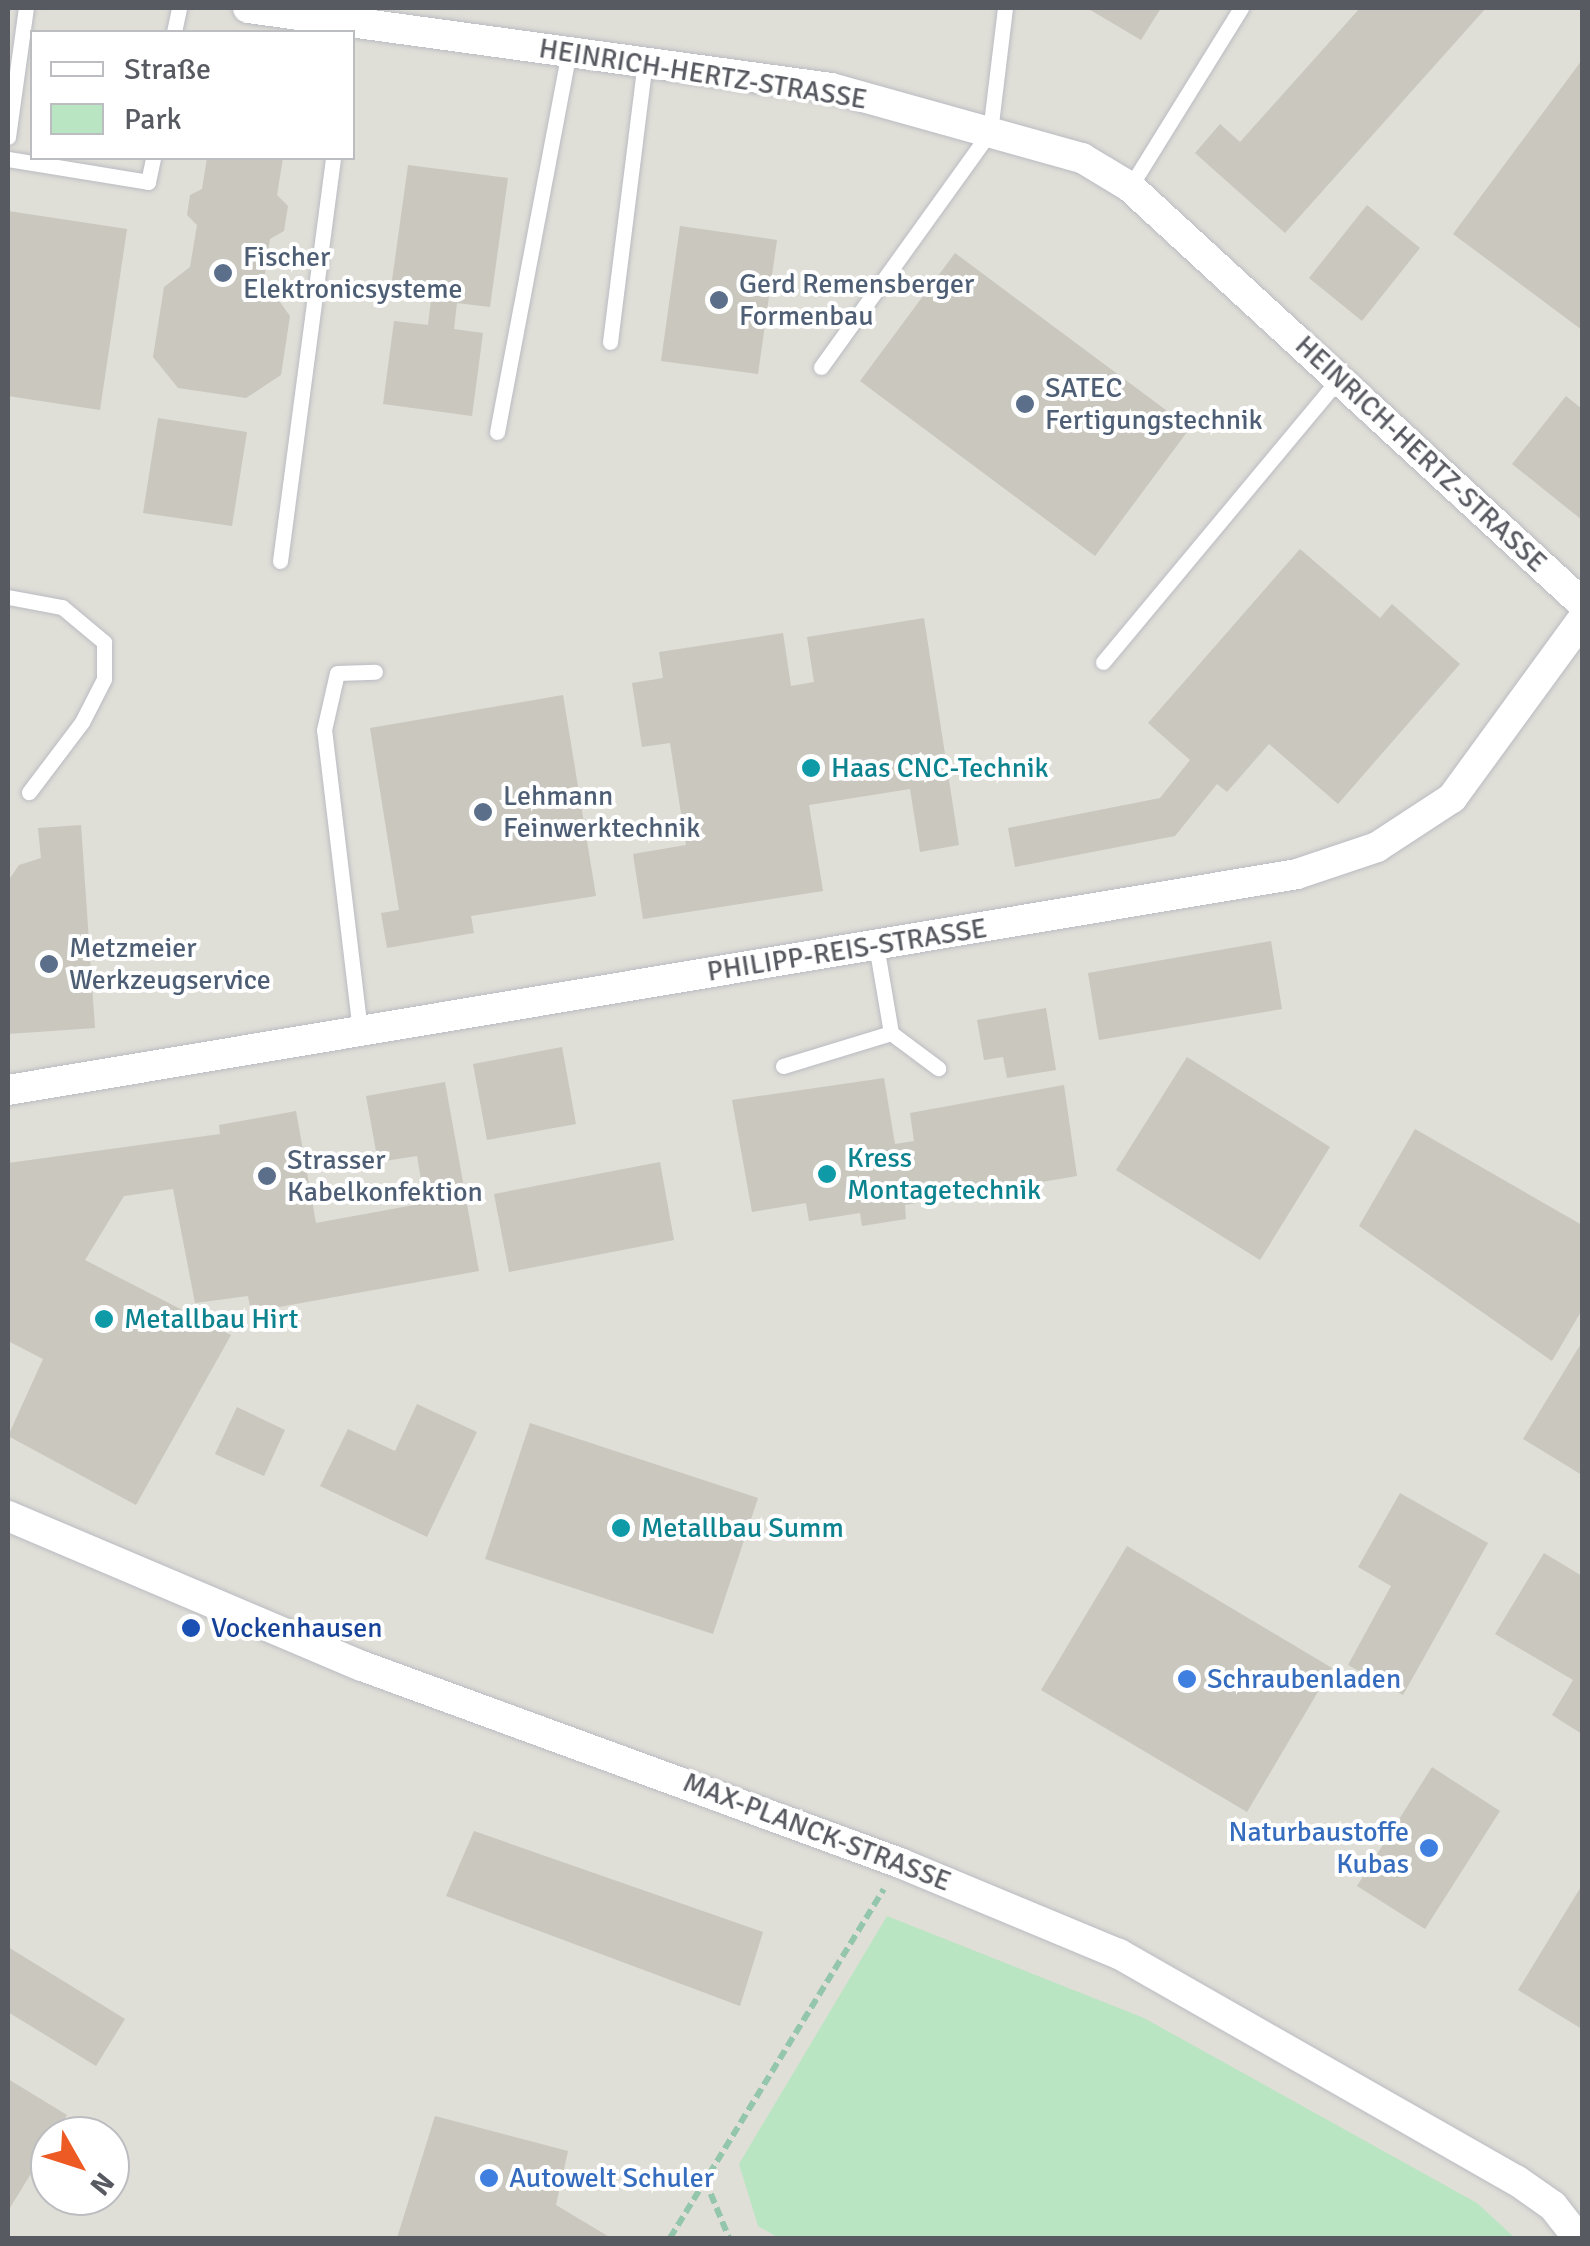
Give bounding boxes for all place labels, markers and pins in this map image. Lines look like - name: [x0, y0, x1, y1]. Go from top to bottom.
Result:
- place label: Fischer Elektronicsysteme: [243, 240, 463, 306]
- marker: Fischer Elektronicsysteme: [212, 262, 234, 284]
- place label: Gerd Remensberger Formenbau: [739, 267, 974, 333]
- marker: Gerd Remensberger Formenbau: [708, 289, 730, 311]
- place label: SATEC Fertigungstechnik: [1045, 371, 1263, 437]
- marker: SATEC Fertigungstechnik: [1014, 393, 1036, 415]
- place label: Haas CNC-Technik: [831, 751, 1049, 785]
- marker: Haas CNC-Technik: [800, 757, 822, 779]
- place label: Lehmann Feinwerktechnik: [503, 779, 700, 845]
- marker: Lehmann Feinwerktechnik: [472, 801, 494, 823]
- place label: Metzmeier Werkzeugservice: [69, 931, 271, 997]
- marker: Metzmeier Werkzeugservice: [38, 953, 60, 975]
- place label: Kress Montagetechnik: [847, 1141, 1041, 1207]
- place label: Strasser Kabelkonfektion: [287, 1143, 483, 1209]
- marker: Kress Montagetechnik: [816, 1163, 838, 1185]
- marker: Strasser Kabelkonfektion: [256, 1165, 278, 1187]
- place label: Metallbau Hirt: [124, 1302, 298, 1336]
- marker: Metallbau Hirt: [93, 1308, 115, 1330]
- place label: Metallbau Summ: [641, 1511, 844, 1545]
- marker: Metallbau Summ: [610, 1517, 632, 1539]
- place label: Vockenhausen: [211, 1611, 383, 1645]
- marker: Vockenhausen: [180, 1617, 202, 1639]
- place label: Schraubenladen: [1207, 1662, 1401, 1696]
- marker: Schraubenladen: [1176, 1668, 1198, 1690]
- place label: Naturbaustoffe Kubas: [1229, 1815, 1409, 1881]
- marker: Naturbaustoffe Kubas: [1418, 1837, 1440, 1859]
- place label: Autowelt Schuler: [509, 2161, 714, 2195]
- marker: Autowelt Schuler: [478, 2167, 500, 2189]

